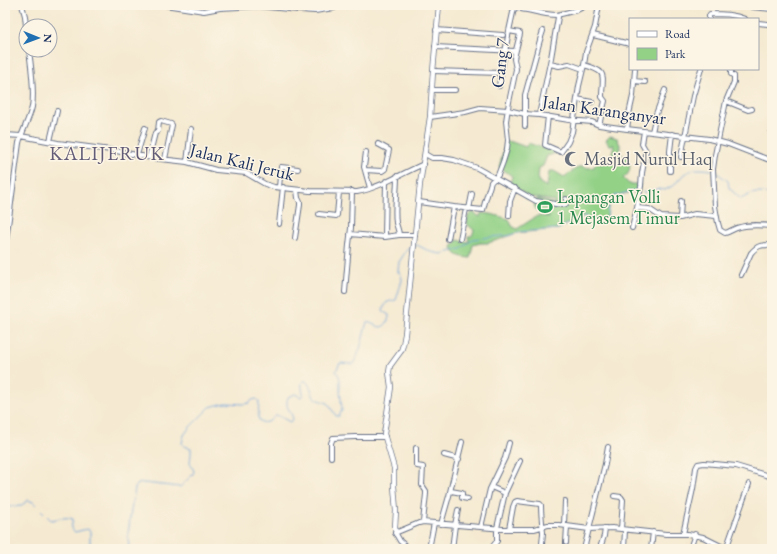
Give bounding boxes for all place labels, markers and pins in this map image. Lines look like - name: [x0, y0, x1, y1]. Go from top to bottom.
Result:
- place label: Masjid Nurul Haq: [584, 147, 713, 170]
- mosque icon: Masjid Nurul Haq: [563, 150, 581, 168]
- place label: Lapangan Volli 1 Mejasem Timur: [557, 185, 680, 229]
- sports icon: Lapangan Volli 1 Mejasem Timur: [536, 198, 554, 216]

